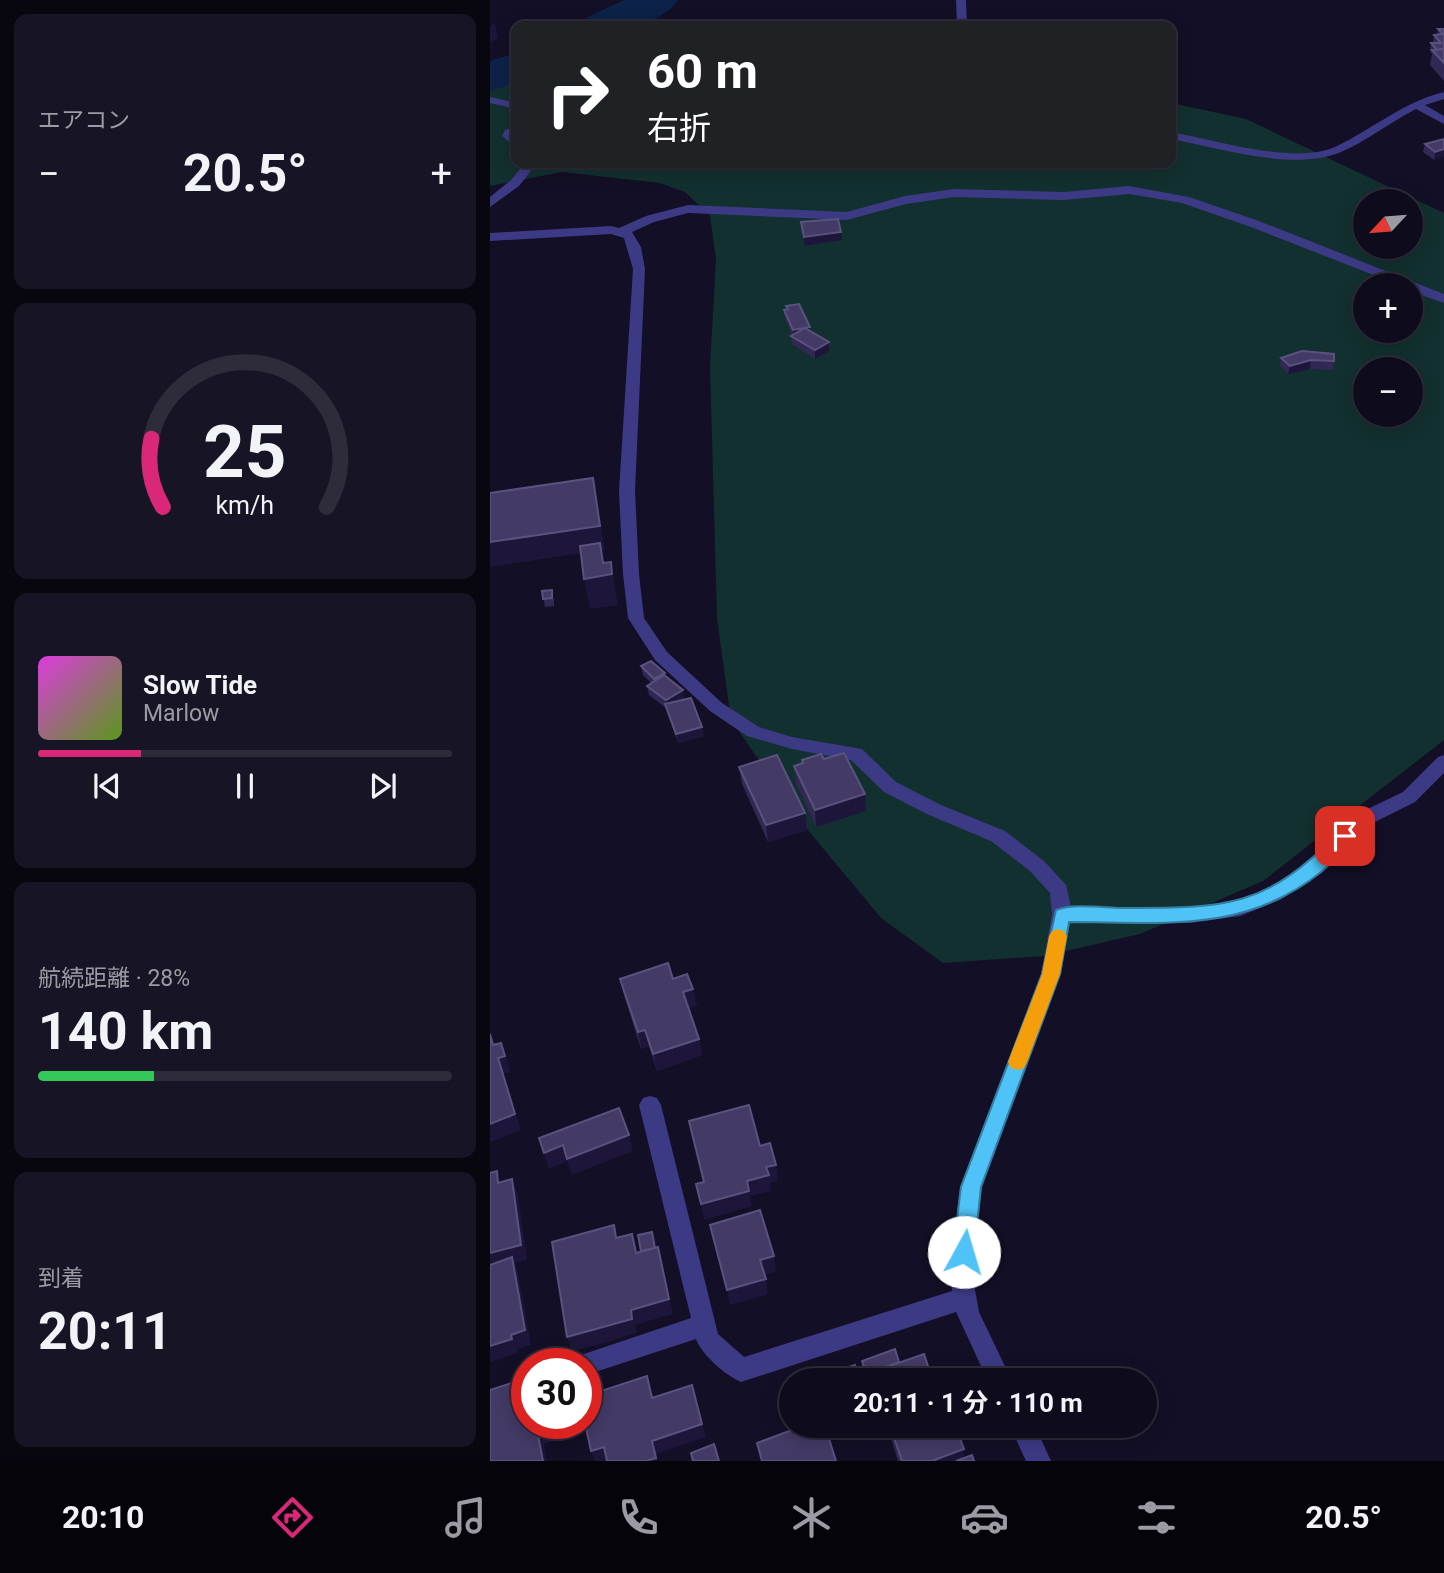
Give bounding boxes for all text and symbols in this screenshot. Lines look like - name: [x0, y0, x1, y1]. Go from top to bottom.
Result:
- text: 60 m: [647, 43, 758, 100]
- icon: right: [532, 49, 623, 140]
- text: エアコン: [38, 107, 130, 134]
- text: 右折: [647, 109, 711, 147]
- text: 20.5°: [183, 143, 308, 204]
- text: −: [38, 152, 60, 196]
- text: +: [430, 152, 452, 196]
- north arrow: [1353, 189, 1423, 259]
- map controls: [1353, 189, 1423, 427]
- button: +: [1353, 273, 1423, 343]
- button: −: [1353, 357, 1423, 427]
- text: 25: [203, 410, 287, 496]
- text: km/h: [216, 491, 274, 520]
- text: Slow Tide: [143, 670, 257, 700]
- text: Marlow: [143, 700, 219, 727]
- icon: previous: [88, 767, 126, 805]
- icon: pause: [226, 767, 264, 805]
- icon: next: [364, 767, 402, 805]
- pin: [1315, 806, 1375, 866]
- icon: arrive: [1326, 817, 1364, 855]
- text: 航続距離 · 28%: [38, 965, 190, 992]
- text: 140 km: [38, 1001, 213, 1062]
- position arrow: [927, 1215, 1001, 1289]
- text: 到着: [38, 1265, 84, 1292]
- text: 20:11: [38, 1301, 172, 1362]
- speed limit sign: 30: [511, 1348, 602, 1439]
- text: 20:11 · 1 分 · 110 m: [853, 1388, 1083, 1418]
- icon: directions: [268, 1493, 317, 1542]
- icon: music: [441, 1493, 490, 1542]
- icon: phone: [614, 1493, 663, 1542]
- icon: climate: [787, 1493, 836, 1542]
- icon: car: [960, 1493, 1009, 1542]
- icon: filters: [1132, 1493, 1181, 1542]
- text: 20:10: [62, 1498, 144, 1536]
- text: 20.5°: [1305, 1498, 1382, 1536]

